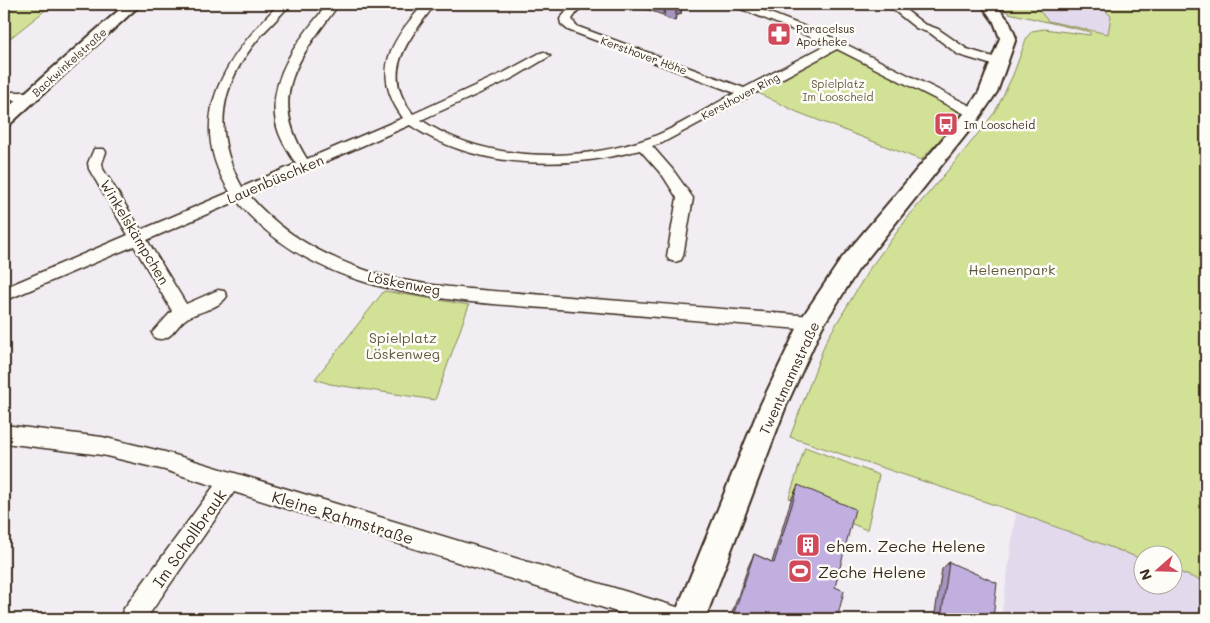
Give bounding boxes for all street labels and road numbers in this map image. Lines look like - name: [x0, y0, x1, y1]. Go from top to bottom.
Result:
- street label: Backwinkelstraße: [28, 24, 110, 100]
- street label: Kersthover Höhe: [599, 32, 689, 78]
- street label: Kersthover Ring: [698, 69, 782, 123]
- street label: Lauenbüschken: [224, 150, 326, 208]
- street label: Winkelskämpchen: [96, 176, 174, 288]
- street label: Löskenweg: [366, 267, 442, 299]
- street label: Twentmannstraße: [754, 318, 824, 438]
- street label: Im Schollbrauk: [147, 485, 231, 591]
- street label: Kleine Rahmstraße: [270, 485, 416, 549]

